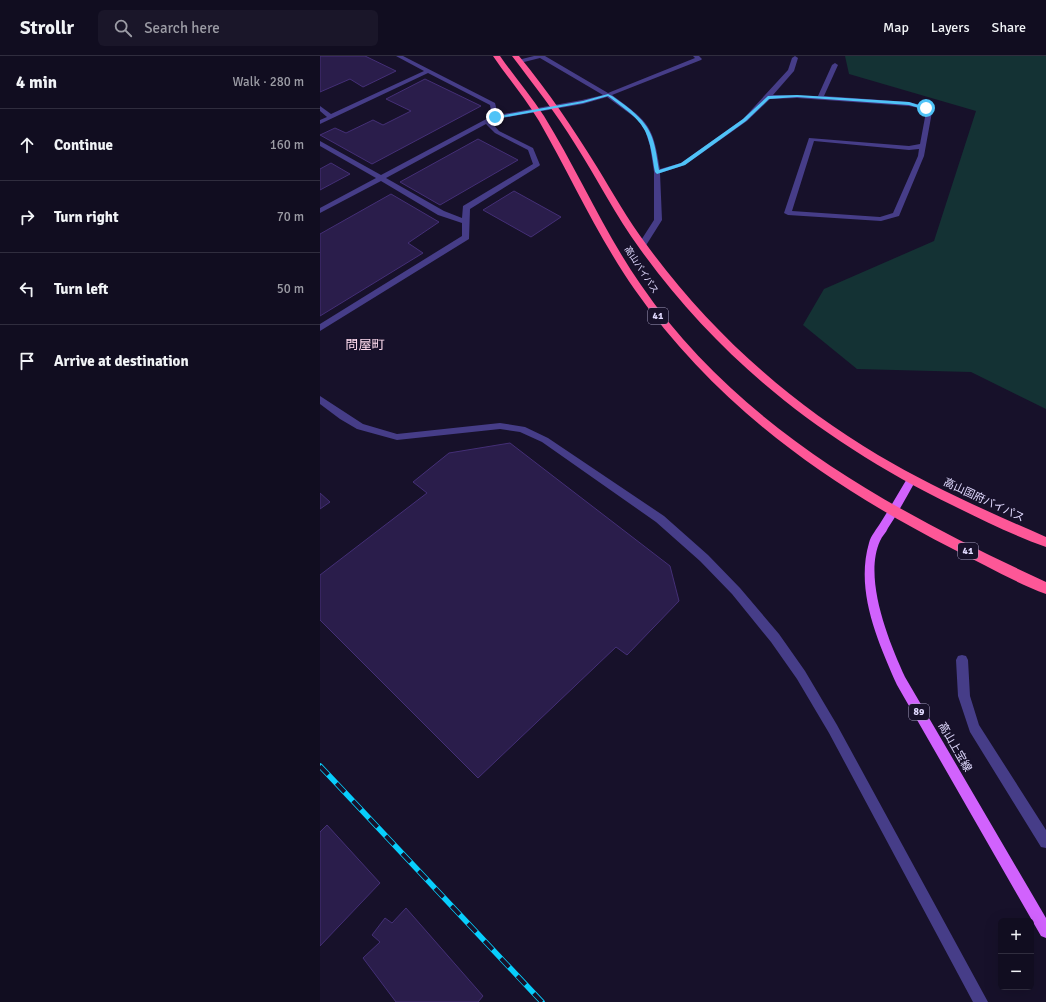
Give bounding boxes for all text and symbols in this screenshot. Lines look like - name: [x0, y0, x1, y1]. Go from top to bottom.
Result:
- search box: [98, 10, 378, 46]
- text: Strollr: [20, 16, 74, 40]
- icon: search: [112, 17, 134, 39]
- text: Search here: [144, 19, 220, 37]
- text: Map: [883, 19, 909, 36]
- text: Layers: [931, 19, 970, 36]
- text: Share: [992, 19, 1026, 36]
- text: 4 min: [16, 72, 57, 93]
- text: Walk · 280 m: [233, 74, 304, 90]
- route start: [917, 99, 935, 117]
- route end: [486, 108, 504, 126]
- icon: ahead: [16, 134, 38, 156]
- text: Continue: [54, 136, 113, 154]
- text: 160 m: [270, 137, 304, 153]
- icon: right: [16, 206, 38, 228]
- text: Turn right: [54, 208, 119, 226]
- text: 70 m: [277, 209, 304, 225]
- street label: 高山バイパス: [622, 244, 660, 296]
- icon: left: [16, 278, 38, 300]
- text: Turn left: [54, 280, 108, 298]
- text: 50 m: [277, 281, 304, 297]
- road number: 41: [648, 308, 668, 324]
- district label: 問屋町: [345, 337, 385, 353]
- icon: arrive: [16, 350, 38, 372]
- text: Arrive at destination: [54, 352, 189, 370]
- street label: 高山国府バイパス: [941, 476, 1027, 524]
- road number: 41: [958, 543, 978, 559]
- road number: 89: [909, 704, 929, 720]
- street label: 高山上宝線: [936, 720, 974, 774]
- map controls: [998, 918, 1034, 990]
- button: +: [998, 918, 1034, 954]
- button: −: [998, 954, 1034, 990]

